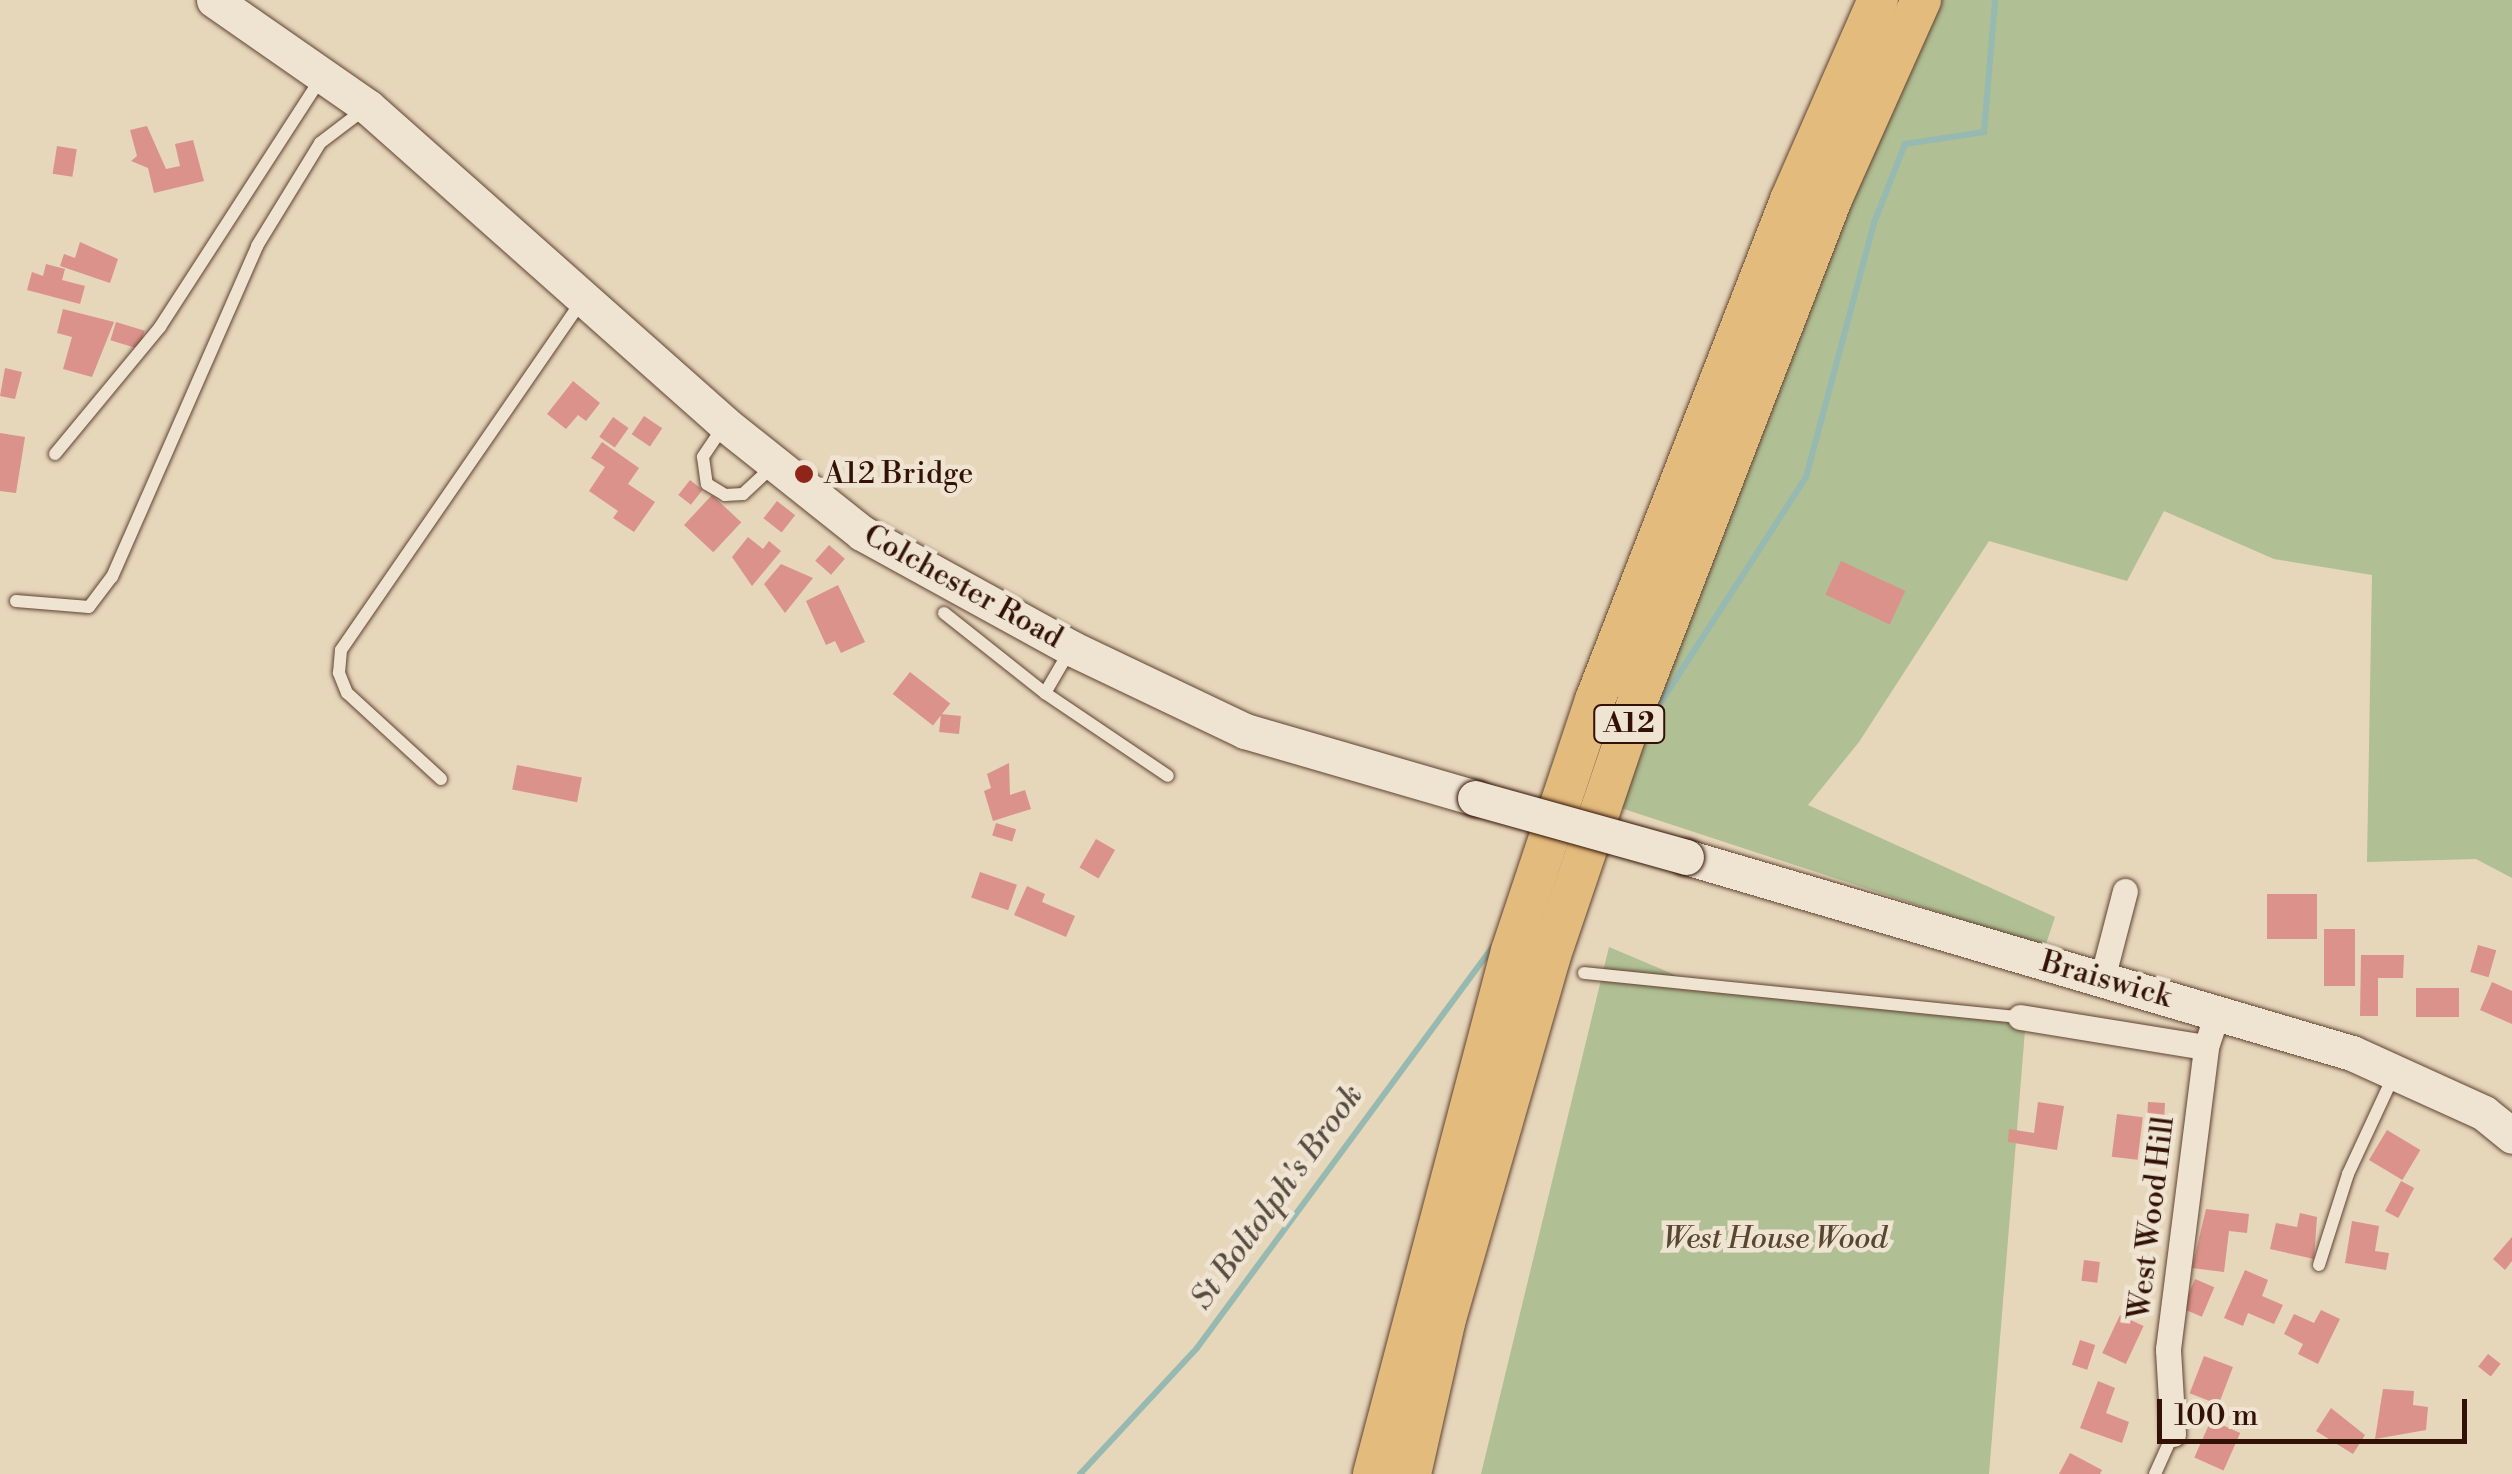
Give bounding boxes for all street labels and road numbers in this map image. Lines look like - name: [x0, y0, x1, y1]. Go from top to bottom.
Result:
- street label: Colchester Road: [857, 517, 1069, 657]
- road number: A12: [1592, 701, 1666, 747]
- street label: Braiswick: [2037, 944, 2175, 1016]
- street label: West Wood Hill: [2122, 1114, 2182, 1322]

